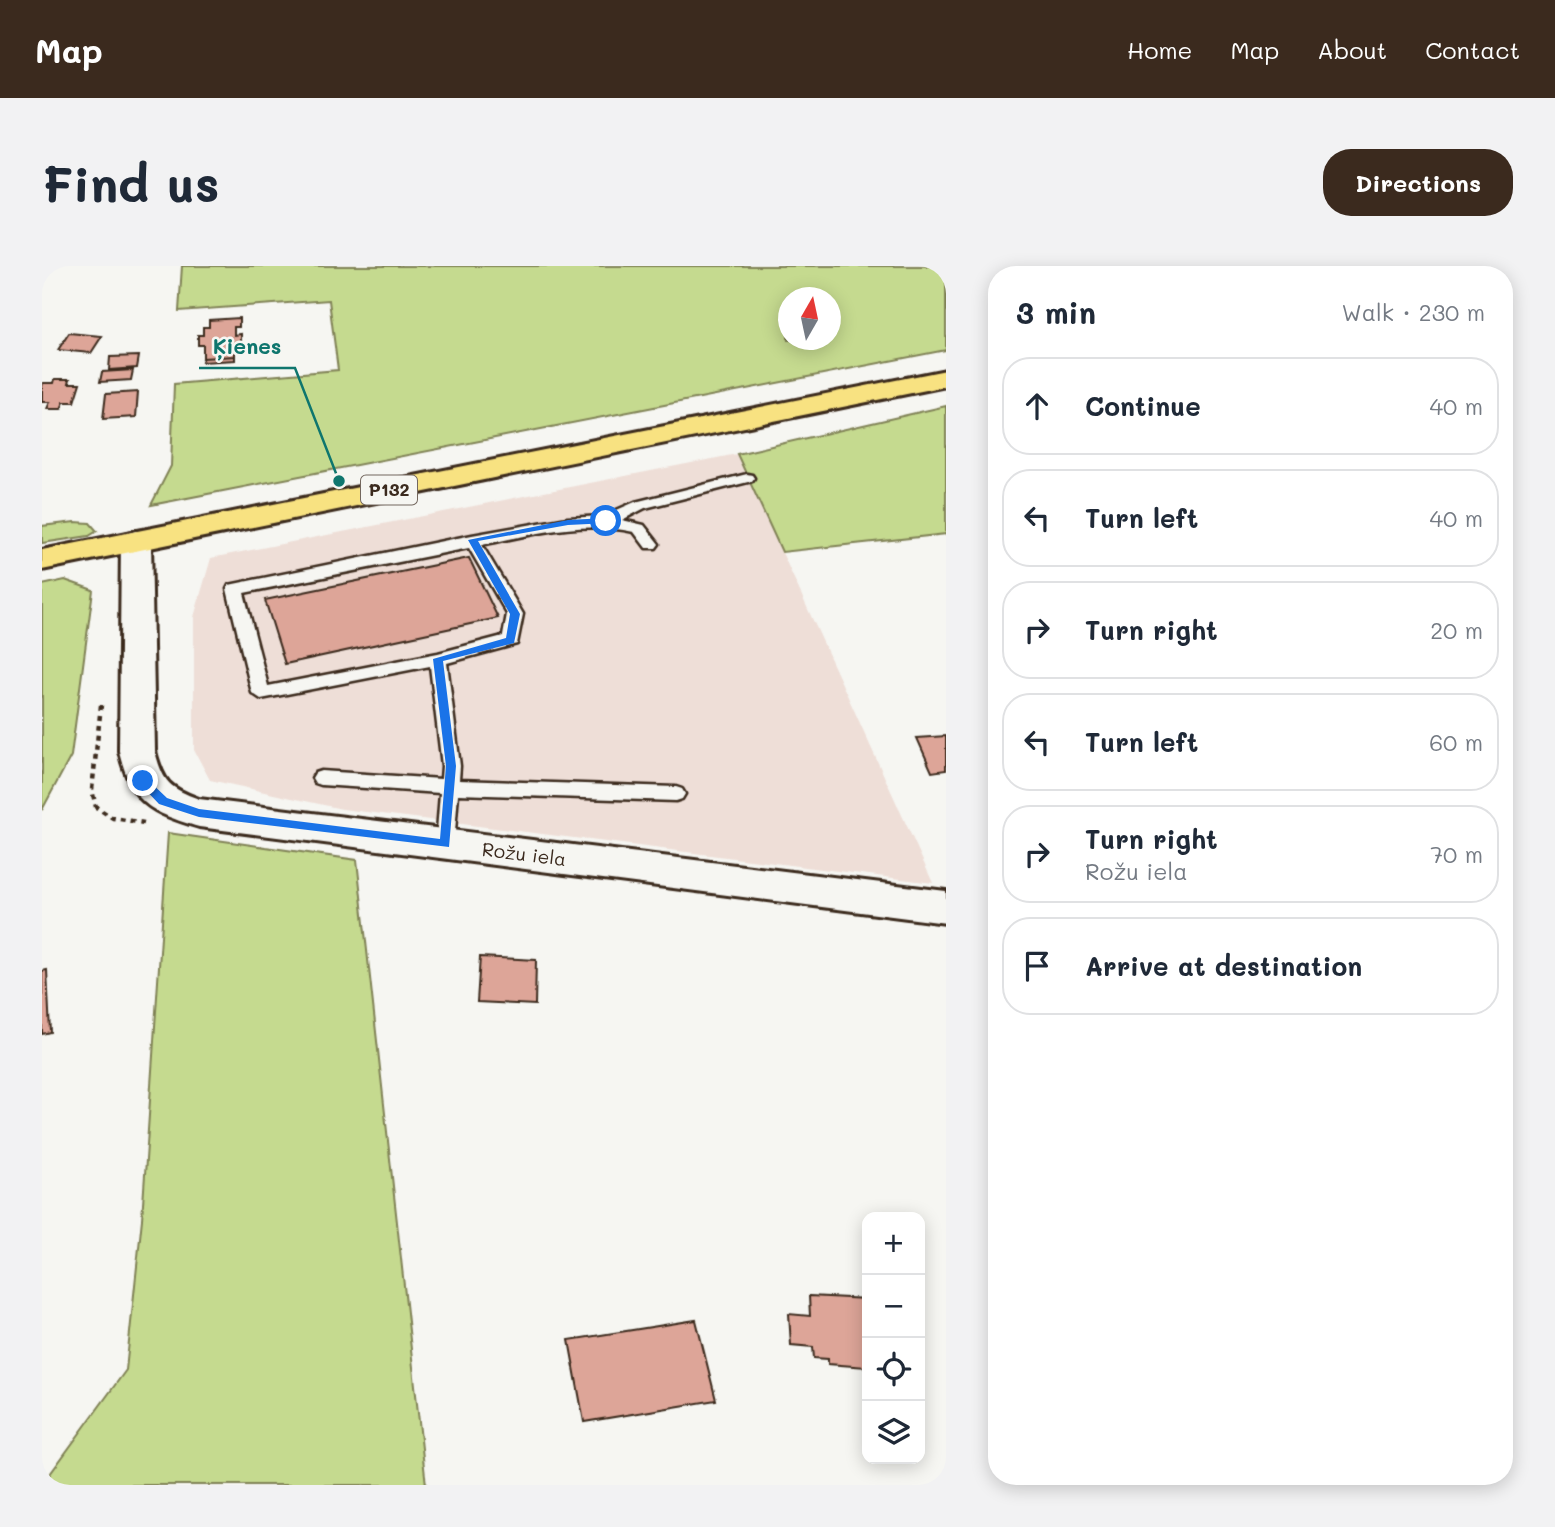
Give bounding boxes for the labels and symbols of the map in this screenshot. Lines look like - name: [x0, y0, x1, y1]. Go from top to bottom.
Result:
- north arrow: [778, 287, 841, 350]
- callout: Ķienes: [199, 326, 295, 368]
- text: Ķienes: [213, 332, 281, 361]
- road number: P132: [361, 476, 417, 504]
- route start: [590, 505, 621, 536]
- route end: [127, 765, 158, 796]
- street label: Rožu iela: [481, 836, 568, 871]

